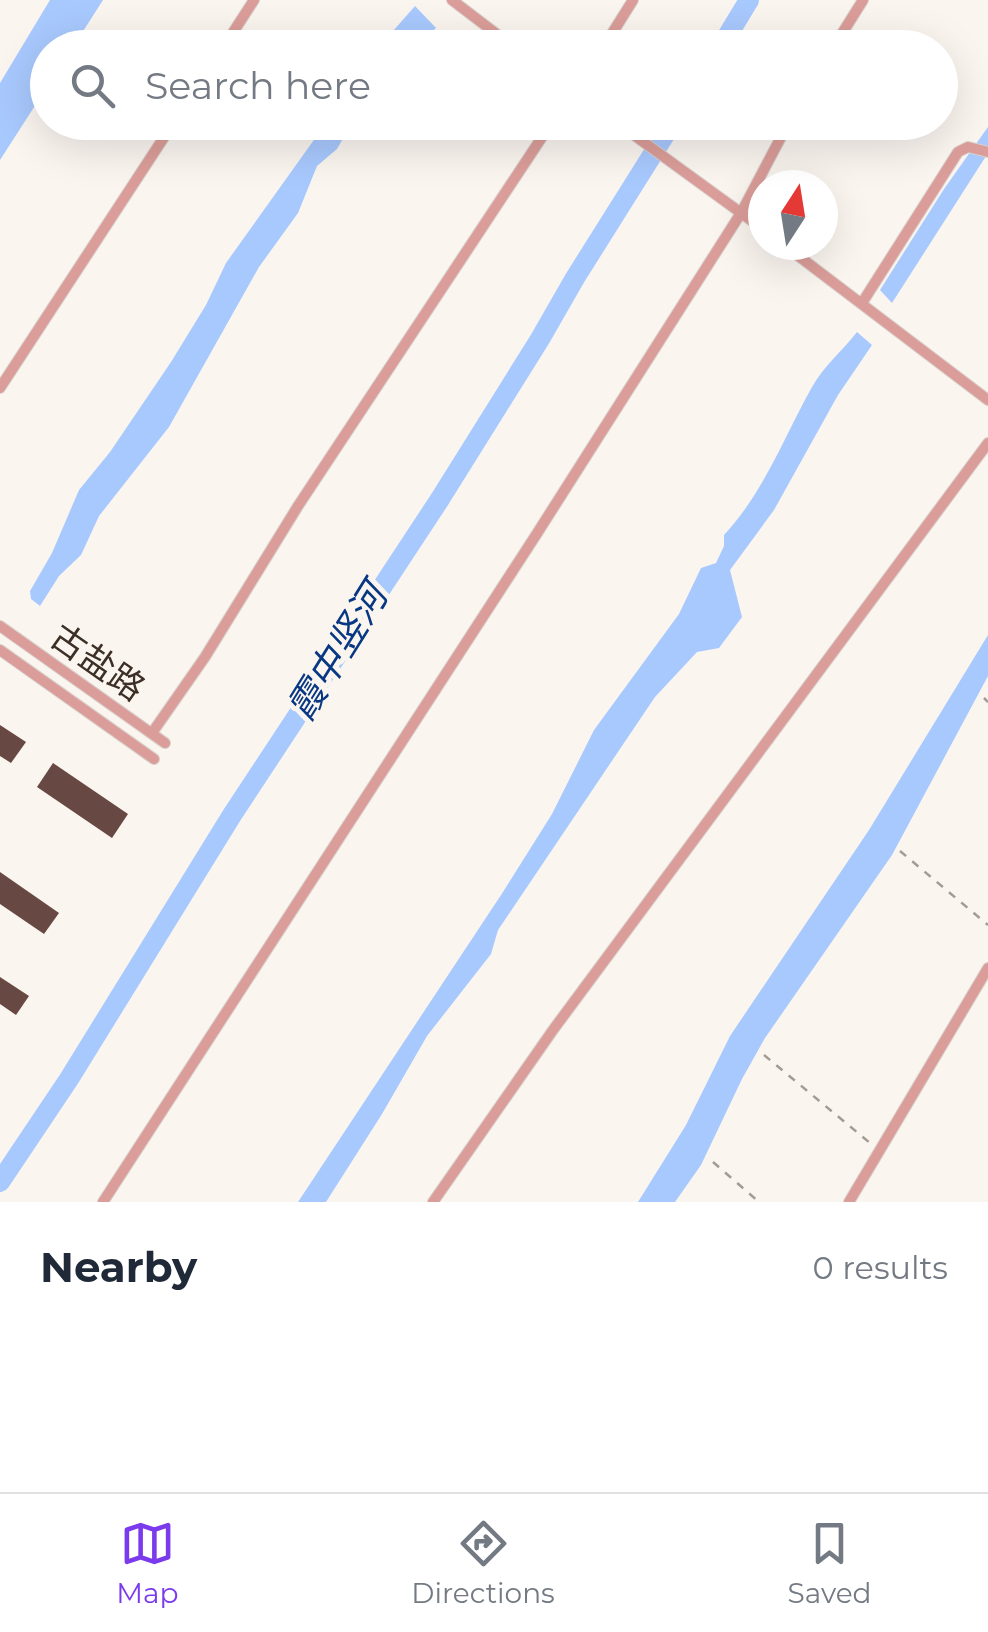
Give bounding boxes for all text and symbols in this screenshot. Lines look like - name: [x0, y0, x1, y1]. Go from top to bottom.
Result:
- search box: [30, 30, 958, 140]
- icon: search: [65, 58, 120, 113]
- text: Search here: [145, 62, 371, 109]
- north arrow: [748, 170, 838, 260]
- water label: 霞中竖河: [277, 569, 401, 729]
- street label: 古盐路: [43, 614, 153, 710]
- text: Nearby: [40, 1241, 197, 1293]
- text: 0 results: [813, 1248, 948, 1287]
- tab: Map: [116, 1516, 179, 1610]
- tab: Directions: [411, 1516, 555, 1610]
- tab: Saved: [787, 1516, 872, 1610]

